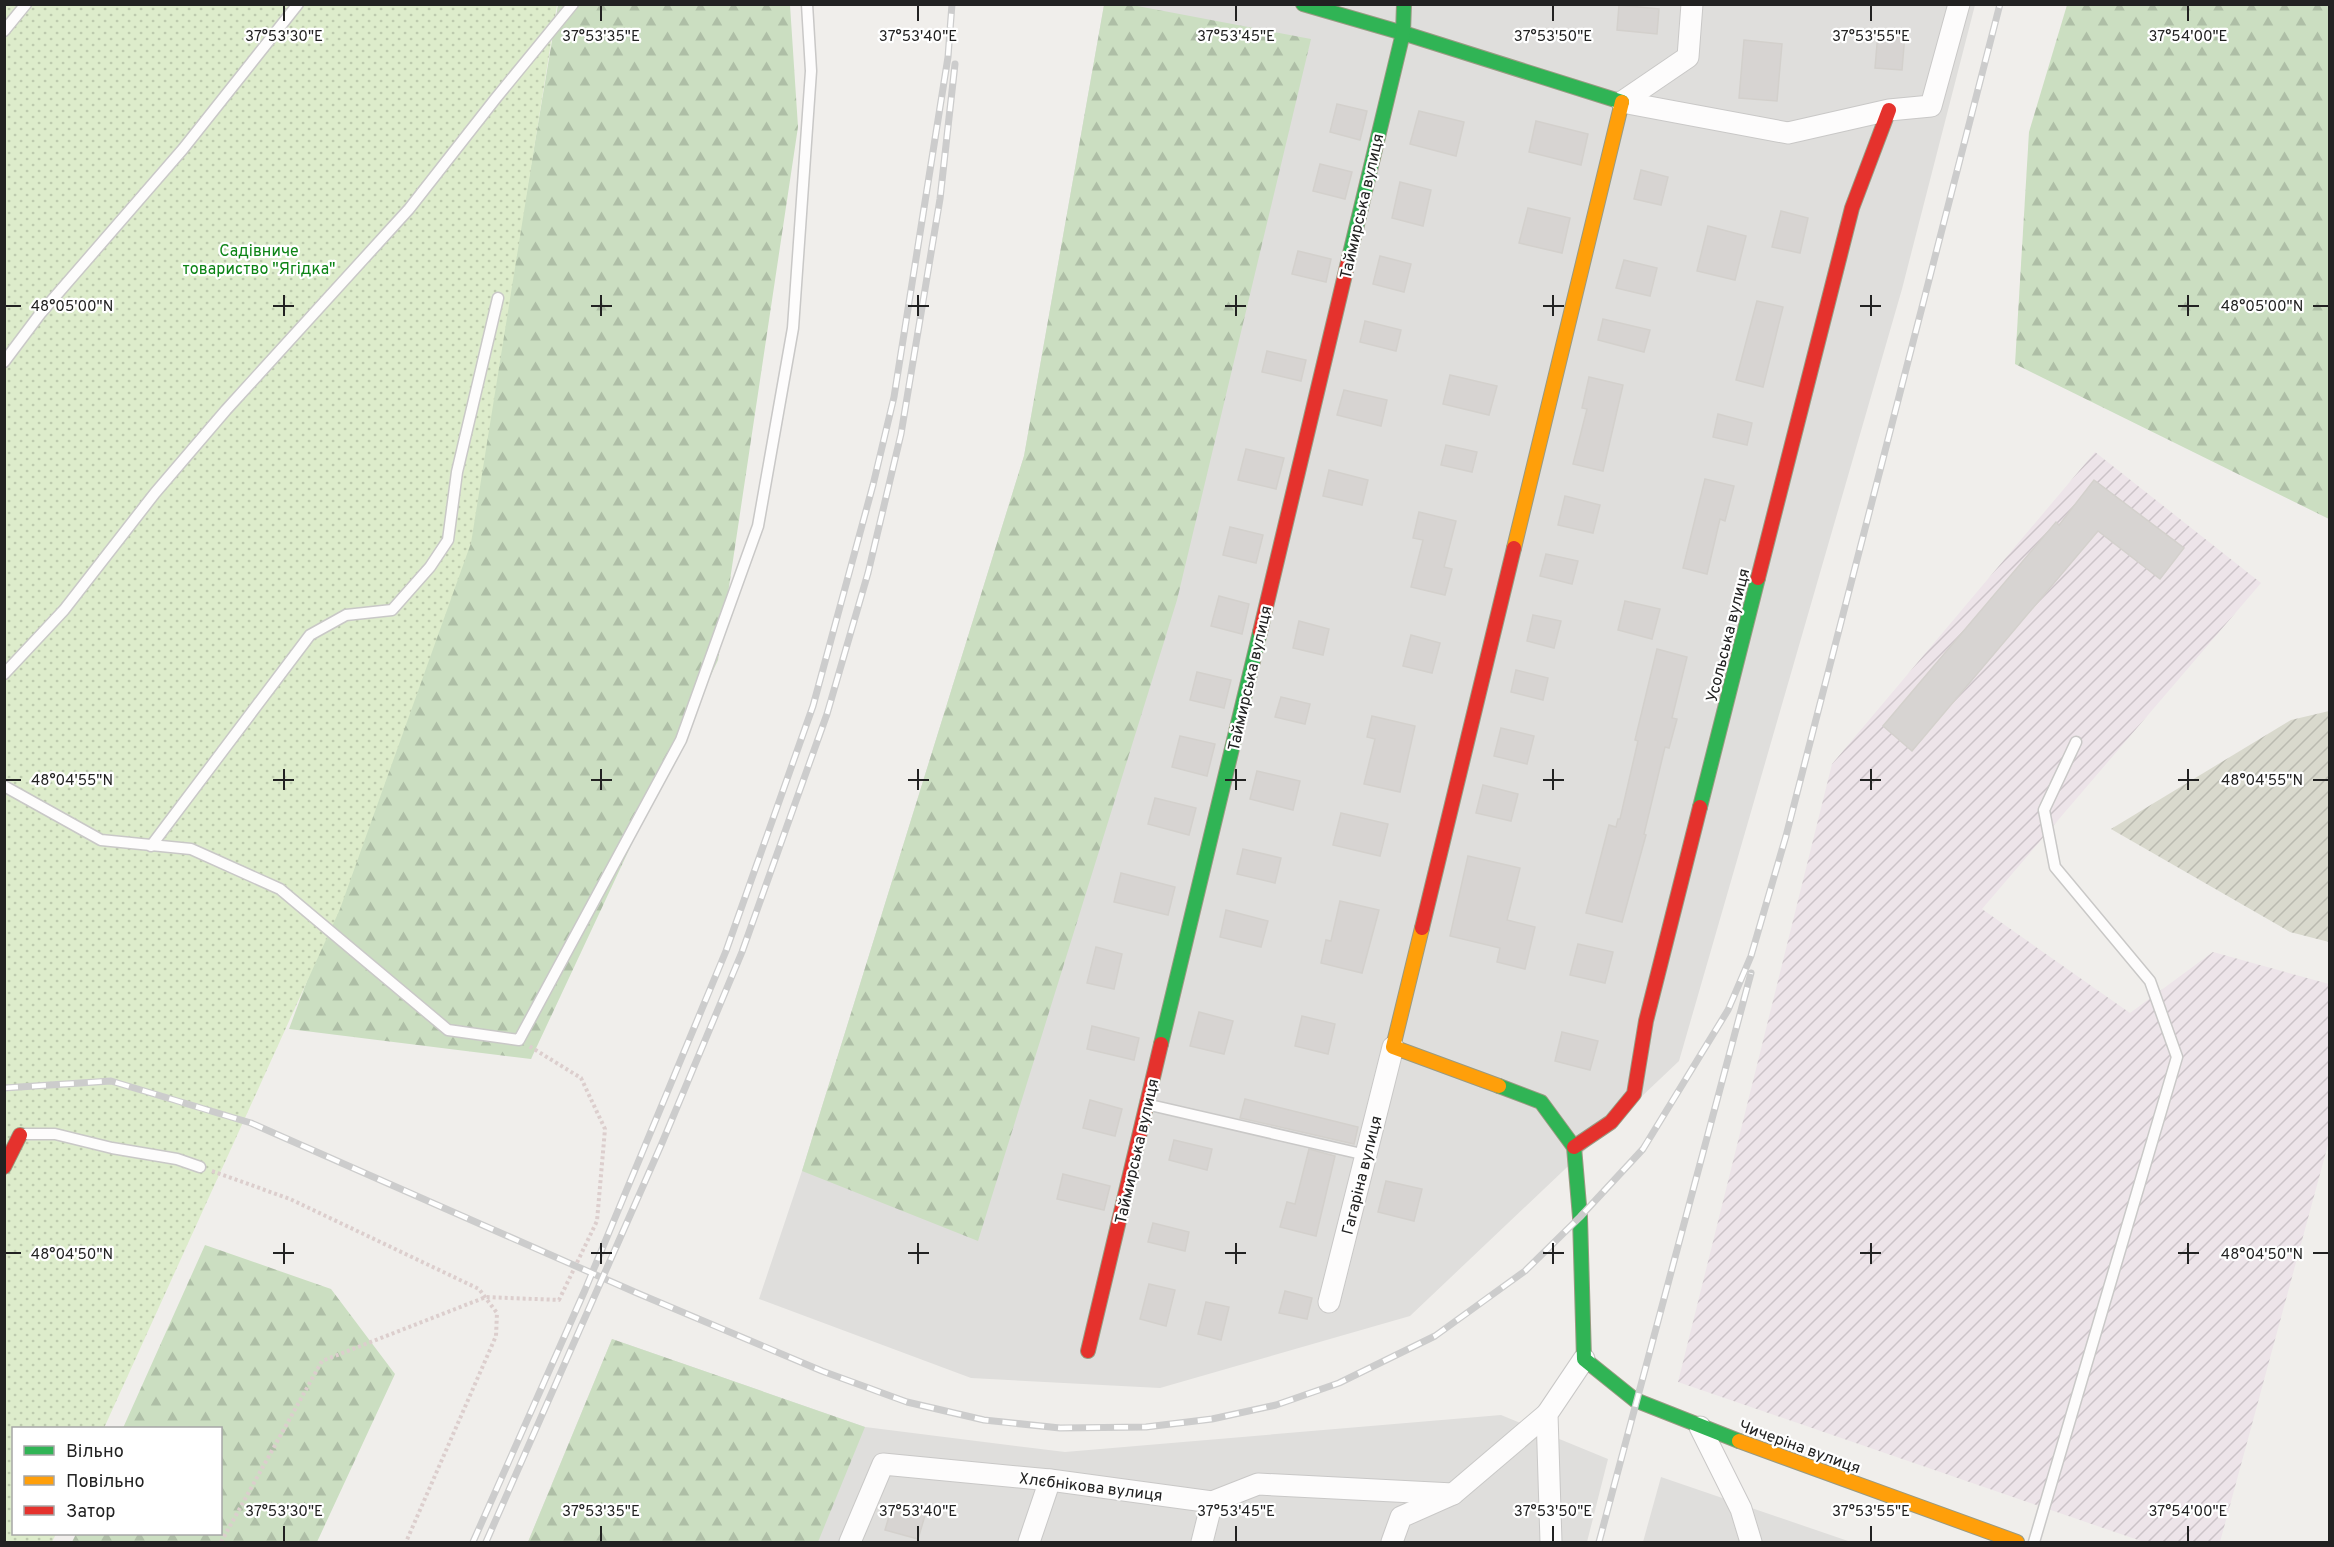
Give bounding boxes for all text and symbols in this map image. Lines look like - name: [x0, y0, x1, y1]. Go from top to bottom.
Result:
- text: 37°53'30"E: [245, 28, 323, 47]
- text: 37°53'35"E: [562, 28, 640, 47]
- text: 37°53'40"E: [879, 28, 957, 47]
- text: 37°53'45"E: [1197, 28, 1275, 47]
- text: 37°53'50"E: [1514, 28, 1592, 47]
- text: 37°53'55"E: [1832, 28, 1910, 47]
- text: 37°54'00"E: [2148, 28, 2228, 47]
- street label: Таймирська вулиця: [1336, 132, 1389, 281]
- park label: Садівниче товариство "Ягідка": [183, 242, 336, 280]
- text: 48°05'00"N: [31, 298, 113, 317]
- text: 48°05'00"N: [2221, 298, 2303, 317]
- street label: Усольська вулиця: [1703, 567, 1755, 704]
- street label: Таймирська вулиця: [1224, 604, 1277, 753]
- text: 48°04'55"N: [31, 772, 113, 791]
- text: 48°04'55"N: [2221, 772, 2303, 791]
- street label: Таймирська вулиця: [1111, 1077, 1164, 1226]
- street label: Гагаріна вулиця: [1338, 1114, 1387, 1237]
- text: 48°04'50"N: [31, 1246, 113, 1265]
- text: 48°04'50"N: [2221, 1246, 2303, 1265]
- street label: Чичеріна вулиця: [1736, 1417, 1863, 1479]
- legend: [12, 1427, 222, 1535]
- text: Вільно: [66, 1441, 124, 1464]
- street label: Хлєбнікова вулиця: [1018, 1469, 1164, 1507]
- text: Повільно: [66, 1471, 145, 1494]
- text: Затор: [66, 1501, 115, 1524]
- text: 37°53'30"E: [245, 1503, 323, 1522]
- text: 37°53'35"E: [562, 1503, 640, 1522]
- text: 37°53'40"E: [879, 1503, 957, 1522]
- text: 37°53'45"E: [1197, 1503, 1275, 1522]
- text: 37°53'50"E: [1514, 1503, 1592, 1522]
- text: 37°53'55"E: [1832, 1503, 1910, 1522]
- text: 37°54'00"E: [2148, 1503, 2228, 1522]

